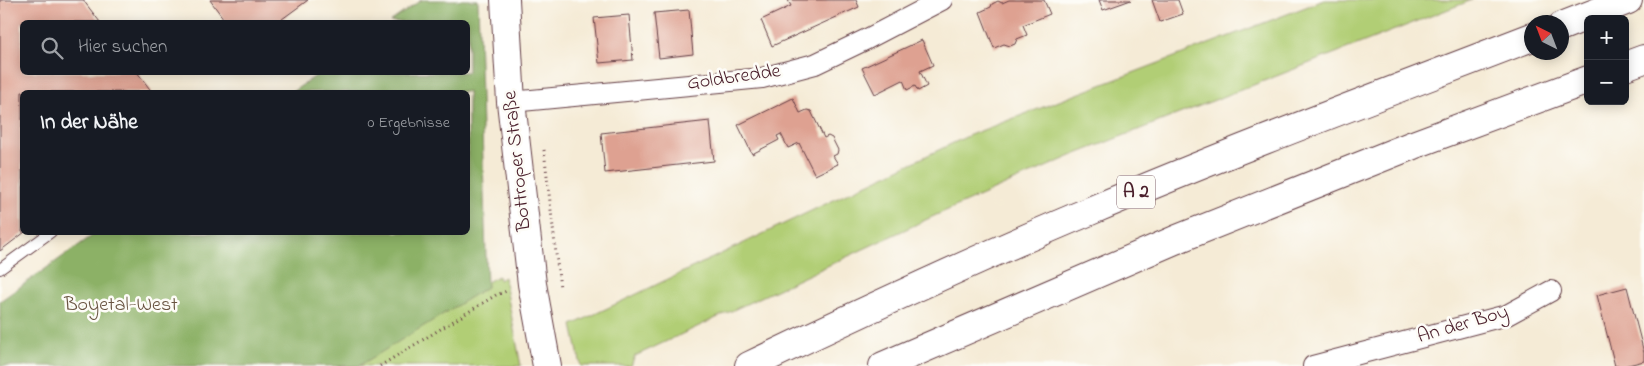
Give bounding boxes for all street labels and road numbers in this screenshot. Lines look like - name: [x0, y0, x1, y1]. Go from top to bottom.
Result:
- street label: Goldbredde: [685, 57, 783, 99]
- street label: Bottroper Straße: [496, 89, 540, 234]
- road number: A 2: [1117, 176, 1155, 208]
- street label: An der Boy: [1414, 298, 1512, 352]

